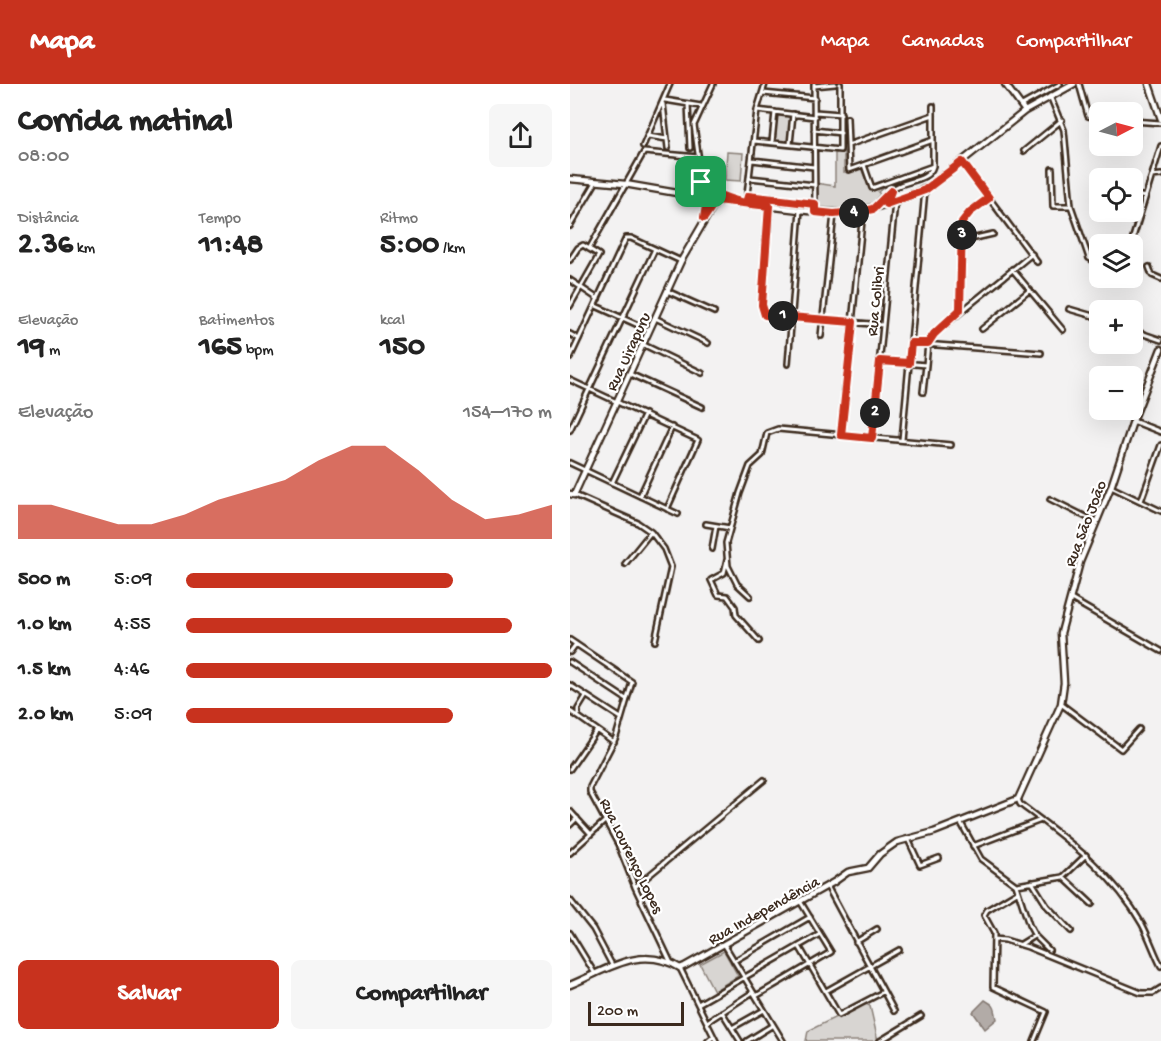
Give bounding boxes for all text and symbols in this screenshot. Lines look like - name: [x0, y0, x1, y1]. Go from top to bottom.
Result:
- text: Mapa: [30, 26, 94, 59]
- text: Mapa: [821, 30, 869, 55]
- text: Camadas: [902, 30, 983, 55]
- text: Compartilhar: [1016, 30, 1131, 55]
- north arrow: [1089, 102, 1143, 156]
- map controls: [1089, 102, 1143, 420]
- text: Corrida matinal: [18, 104, 233, 142]
- button: share: [489, 104, 552, 167]
- text: 08:00: [18, 146, 69, 169]
- pin: [675, 156, 726, 207]
- icon: arrive: [684, 165, 717, 198]
- button: locate: [1089, 168, 1143, 222]
- pin: 4: [839, 198, 869, 228]
- text: 4: [850, 203, 858, 222]
- text: Distância: [18, 210, 79, 229]
- text: Tempo: [199, 210, 241, 229]
- text: Ritmo: [380, 210, 418, 229]
- pin: 3: [947, 220, 977, 250]
- text: 3: [958, 225, 966, 244]
- text: 2.36: [18, 229, 73, 264]
- text: 11:48: [199, 229, 263, 264]
- text: 5:00: [380, 229, 439, 264]
- button: layers: [1089, 234, 1143, 288]
- text: km: [73, 240, 95, 259]
- text: /km: [439, 240, 465, 259]
- street label: Rua Colibri: [864, 266, 891, 337]
- button: +: [1089, 300, 1143, 354]
- pin: 1: [768, 301, 798, 331]
- text: 1: [780, 306, 786, 325]
- street label: Rua Uirapuru: [604, 310, 657, 395]
- text: Elevação: [18, 312, 78, 331]
- text: Batimentos: [199, 312, 274, 331]
- text: kcal: [380, 312, 405, 331]
- text: 19: [18, 331, 45, 366]
- text: 165: [199, 331, 242, 366]
- text: 150: [380, 331, 425, 366]
- text: m: [45, 342, 60, 361]
- text: bpm: [242, 342, 274, 361]
- button: −: [1089, 366, 1143, 420]
- pin: 2: [860, 398, 890, 428]
- text: Elevação: [18, 402, 93, 425]
- text: 154–170 m: [463, 402, 552, 425]
- text: 2: [871, 403, 879, 422]
- street label: Rua São João: [1062, 478, 1112, 570]
- text: 500 m: [18, 569, 70, 592]
- text: 5:09: [114, 569, 152, 592]
- text: 1.0 km: [18, 614, 72, 637]
- text: 4:55: [114, 614, 151, 637]
- text: 1.5 km: [18, 659, 71, 682]
- text: 4:46: [114, 659, 149, 682]
- text: 2.0 km: [18, 704, 73, 727]
- text: 5:09: [114, 704, 152, 727]
- street label: Rua Lourenço Lopes: [594, 796, 666, 918]
- street label: Rua Independência: [706, 873, 825, 951]
- button: Salvar: [18, 960, 279, 1029]
- button: Compartilhar: [291, 960, 552, 1029]
- scale bar: [588, 999, 684, 1026]
- text: 200 m: [597, 1003, 638, 1022]

